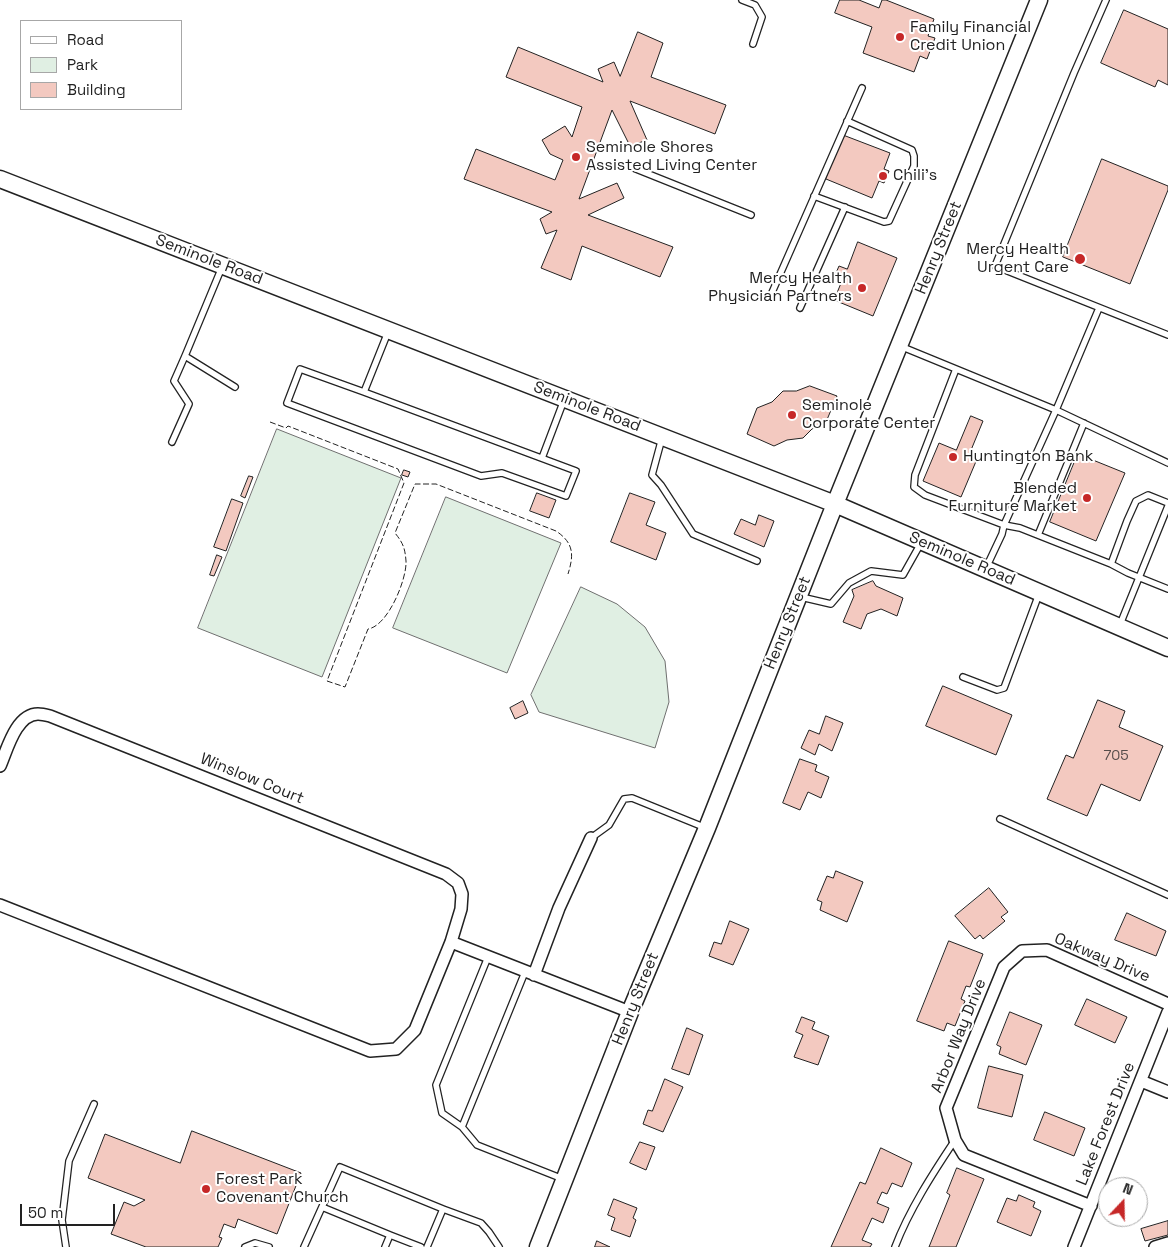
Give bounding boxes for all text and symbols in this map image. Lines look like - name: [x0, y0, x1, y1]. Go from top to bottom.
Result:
- place label: Family Financial Credit Union: [910, 18, 1031, 56]
- legend: [20, 20, 182, 110]
- text: Road: [67, 30, 104, 49]
- marker: Family Financial Credit Union: [894, 31, 906, 43]
- text: Park: [67, 55, 98, 74]
- text: Building: [67, 80, 126, 99]
- place label: Seminole Shores Assisted Living Center: [586, 138, 757, 176]
- marker: Seminole Shores Assisted Living Center: [570, 151, 582, 163]
- place label: Chili's: [893, 166, 937, 186]
- marker: Chili's: [877, 170, 889, 182]
- street label: Henry Street: [912, 199, 966, 297]
- street label: Seminole Road: [153, 231, 265, 289]
- place label: Mercy Health Urgent Care: [966, 240, 1069, 278]
- marker: Mercy Health Urgent Care: [1073, 252, 1087, 266]
- place label: Mercy Health Physician Partners: [708, 269, 852, 307]
- marker: Mercy Health Physician Partners: [856, 282, 868, 294]
- street label: Seminole Road: [531, 378, 643, 436]
- place label: Seminole Corporate Center: [802, 396, 935, 434]
- marker: Seminole Corporate Center: [786, 409, 798, 421]
- place label: Huntington Bank: [963, 447, 1093, 467]
- marker: Huntington Bank: [947, 451, 959, 463]
- place label: Blended Furniture Market: [949, 479, 1077, 517]
- marker: Blended Furniture Market: [1081, 492, 1093, 504]
- street label: Seminole Road: [906, 528, 1018, 590]
- street label: Henry Street: [761, 574, 815, 672]
- house number: 705: [1103, 748, 1129, 764]
- street label: Winslow Court: [197, 749, 307, 809]
- street label: Oakway Drive: [1051, 929, 1153, 987]
- street label: Henry Street: [609, 950, 663, 1048]
- street label: Arbor Way Drive: [927, 976, 991, 1096]
- street label: Lake Forest Drive: [1072, 1059, 1140, 1189]
- place label: Forest Park Covenant Church: [216, 1170, 349, 1208]
- north arrow: [1098, 1177, 1148, 1227]
- text: N: [1120, 1179, 1136, 1199]
- marker: Forest Park Covenant Church: [200, 1183, 212, 1195]
- scale bar: [22, 1194, 118, 1226]
- text: 50 m: [28, 1203, 63, 1222]

